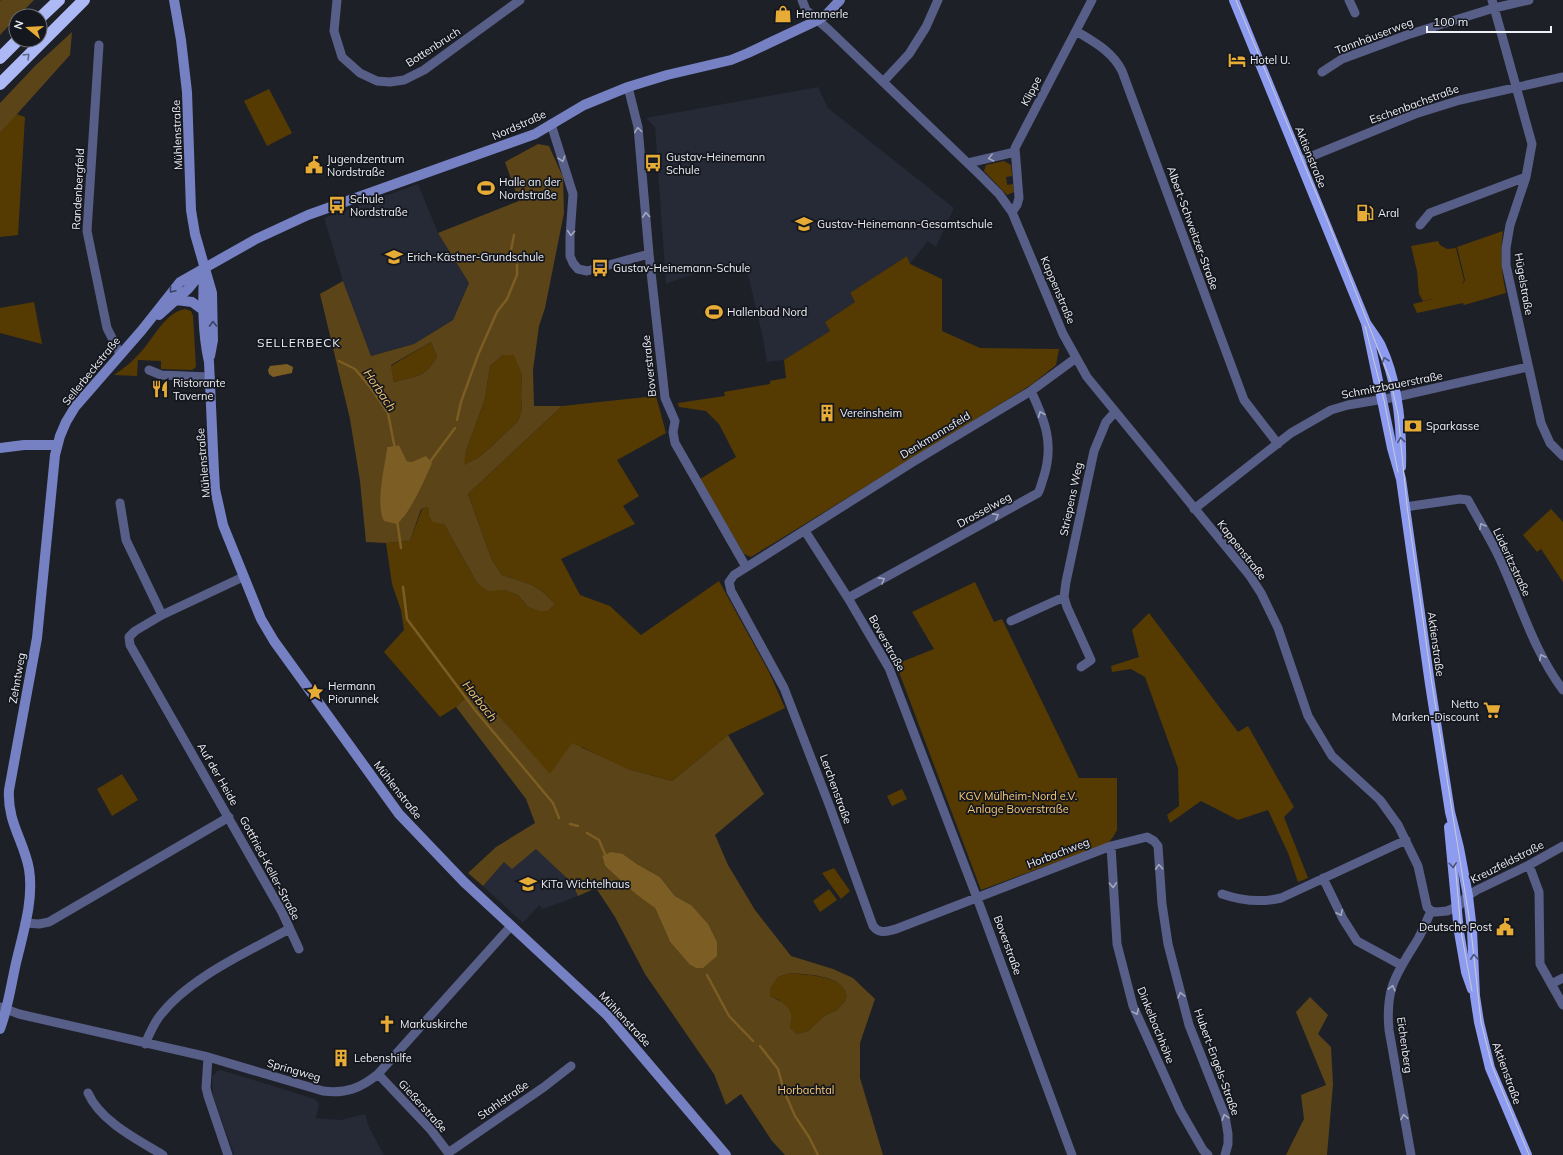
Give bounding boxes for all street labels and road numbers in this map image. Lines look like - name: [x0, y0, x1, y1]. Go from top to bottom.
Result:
- street label: Tannhäuserweg: [1333, 15, 1415, 57]
- street label: Bottenbruch: [403, 24, 463, 70]
- street label: Klippe: [1017, 74, 1045, 108]
- street label: Eschenbachstraße: [1367, 81, 1461, 127]
- street label: Mühlenstraße: [169, 100, 185, 170]
- street label: Nordstraße: [490, 107, 548, 143]
- street label: Aktienstraße: [1292, 124, 1330, 190]
- street label: Randenbergfeld: [69, 148, 87, 230]
- street label: Albert-Schweitzer-Straße: [1164, 164, 1222, 292]
- street label: Hügelstraße: [1512, 252, 1536, 316]
- street label: Kappenstraße: [1037, 254, 1079, 326]
- street label: Sellerbeckstraße: [59, 334, 123, 408]
- street label: Boverstraße: [639, 334, 659, 398]
- street label: Schmitzbauerstraße: [1340, 368, 1444, 402]
- street label: Denkmannsfeld: [897, 408, 973, 462]
- street label: Mühlenstraße: [193, 427, 213, 498]
- street label: Striepens Weg: [1056, 461, 1086, 537]
- street label: Drosselweg: [954, 489, 1014, 531]
- street label: Kappenstraße: [1214, 517, 1270, 583]
- street label: Lüderitzstraße: [1490, 526, 1534, 598]
- street label: Aktienstraße: [1425, 611, 1447, 677]
- street label: Boverstraße: [866, 612, 908, 674]
- street label: Zehntweg: [6, 652, 28, 704]
- street label: Auf der Heide: [194, 740, 242, 808]
- street label: Lerchenstraße: [817, 752, 855, 826]
- street label: Mühlenstraße: [371, 758, 425, 822]
- street label: Gottfried-Keller-Straße: [237, 814, 303, 922]
- street label: Horbachweg: [1025, 835, 1091, 871]
- street label: Kreuzfeldstraße: [1468, 837, 1546, 886]
- street label: Boverstraße: [991, 913, 1025, 977]
- street label: Dinkelbachhöhe: [1134, 985, 1178, 1065]
- street label: Mühlenstraße: [596, 989, 654, 1049]
- street label: Hubert-Engels-Straße: [1191, 1007, 1243, 1117]
- street label: Eichenberg: [1394, 1016, 1416, 1074]
- street label: Aktienstraße: [1489, 1040, 1525, 1106]
- street label: Springweg: [266, 1056, 322, 1084]
- street label: Gießerstraße: [396, 1077, 450, 1135]
- street label: Stahlstraße: [475, 1077, 531, 1123]

